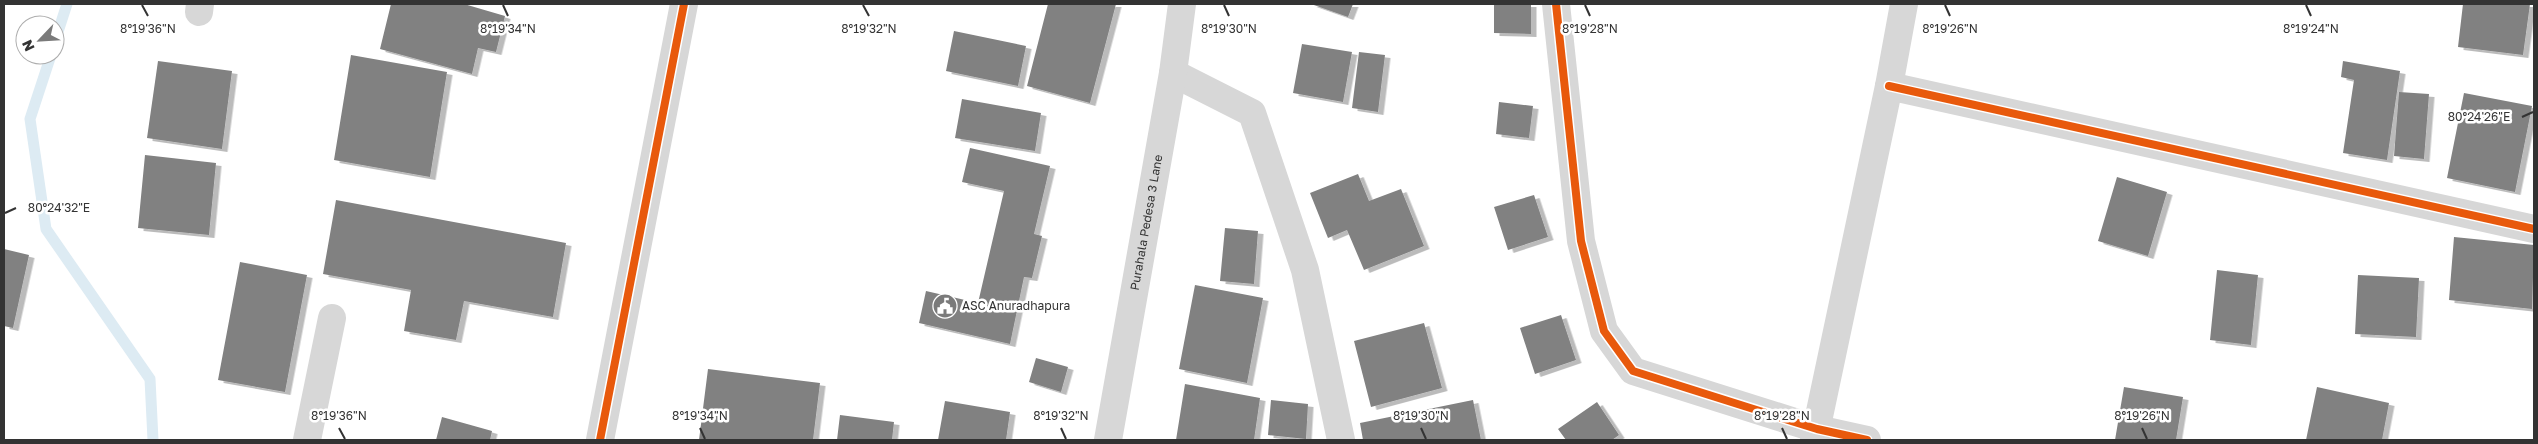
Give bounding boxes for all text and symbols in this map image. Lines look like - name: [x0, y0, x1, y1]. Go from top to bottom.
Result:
- north arrow: [15, 15, 65, 65]
- text: 8°19'36"N: [120, 21, 176, 36]
- text: 8°19'34"N: [480, 21, 536, 36]
- text: 8°19'32"N: [841, 21, 897, 36]
- text: 8°19'30"N: [1201, 21, 1257, 36]
- text: 8°19'28"N: [1562, 21, 1618, 36]
- text: 8°19'26"N: [1922, 21, 1978, 36]
- text: 8°19'24"N: [2283, 21, 2339, 36]
- text: N: [18, 37, 38, 54]
- text: 80°24'26"E: [2448, 109, 2510, 124]
- street label: Purahala Pedesa 3 Lane: [1127, 153, 1165, 291]
- text: 80°24'32"E: [28, 200, 90, 215]
- public building icon: ASC Anuradhapura: [932, 293, 958, 319]
- place label: ASC Anuradhapura: [962, 298, 1070, 313]
- text: 8°19'36"N: [311, 408, 367, 423]
- text: 8°19'34"N: [672, 408, 728, 423]
- text: 8°19'32"N: [1033, 408, 1089, 423]
- text: 8°19'30"N: [1393, 408, 1449, 423]
- text: 8°19'28"N: [1754, 408, 1810, 423]
- text: 8°19'26"N: [2114, 408, 2170, 423]

